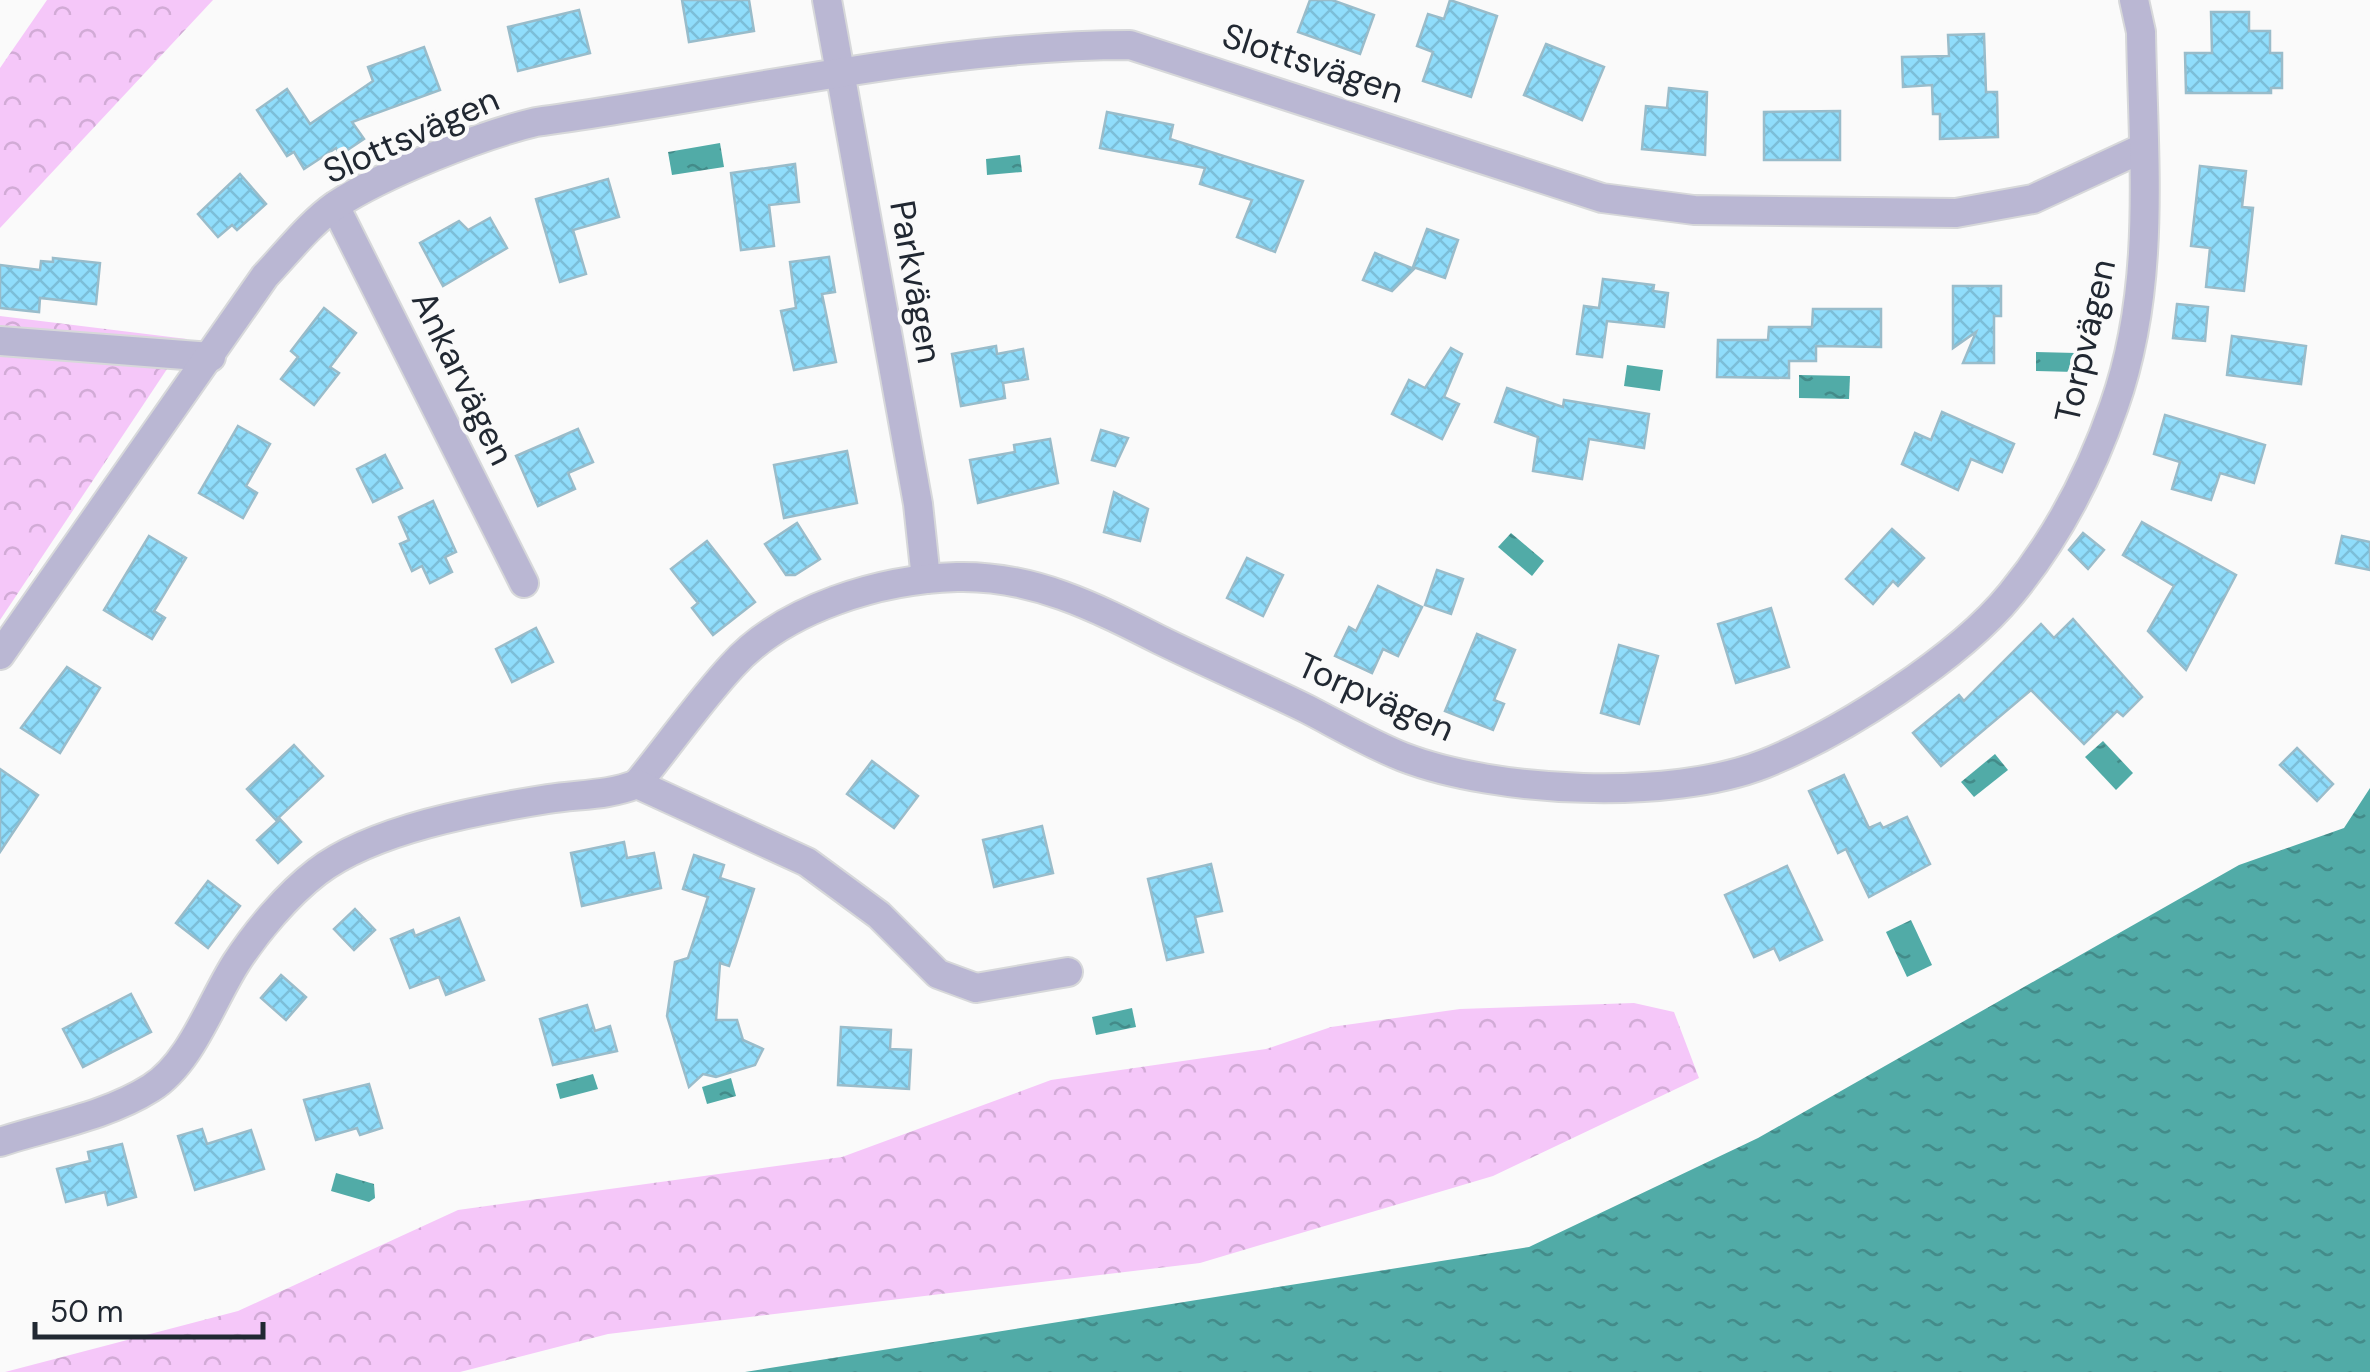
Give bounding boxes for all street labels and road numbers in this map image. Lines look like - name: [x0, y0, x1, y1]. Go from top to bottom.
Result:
- street label: Slottsvägen: [1217, 12, 1409, 114]
- street label: Slottsvägen: [316, 76, 506, 194]
- street label: Parkvägen: [879, 197, 953, 367]
- street label: Torpvägen: [2044, 255, 2126, 427]
- street label: Ankarvägen: [401, 283, 525, 473]
- street label: Torpvägen: [1291, 642, 1461, 752]

